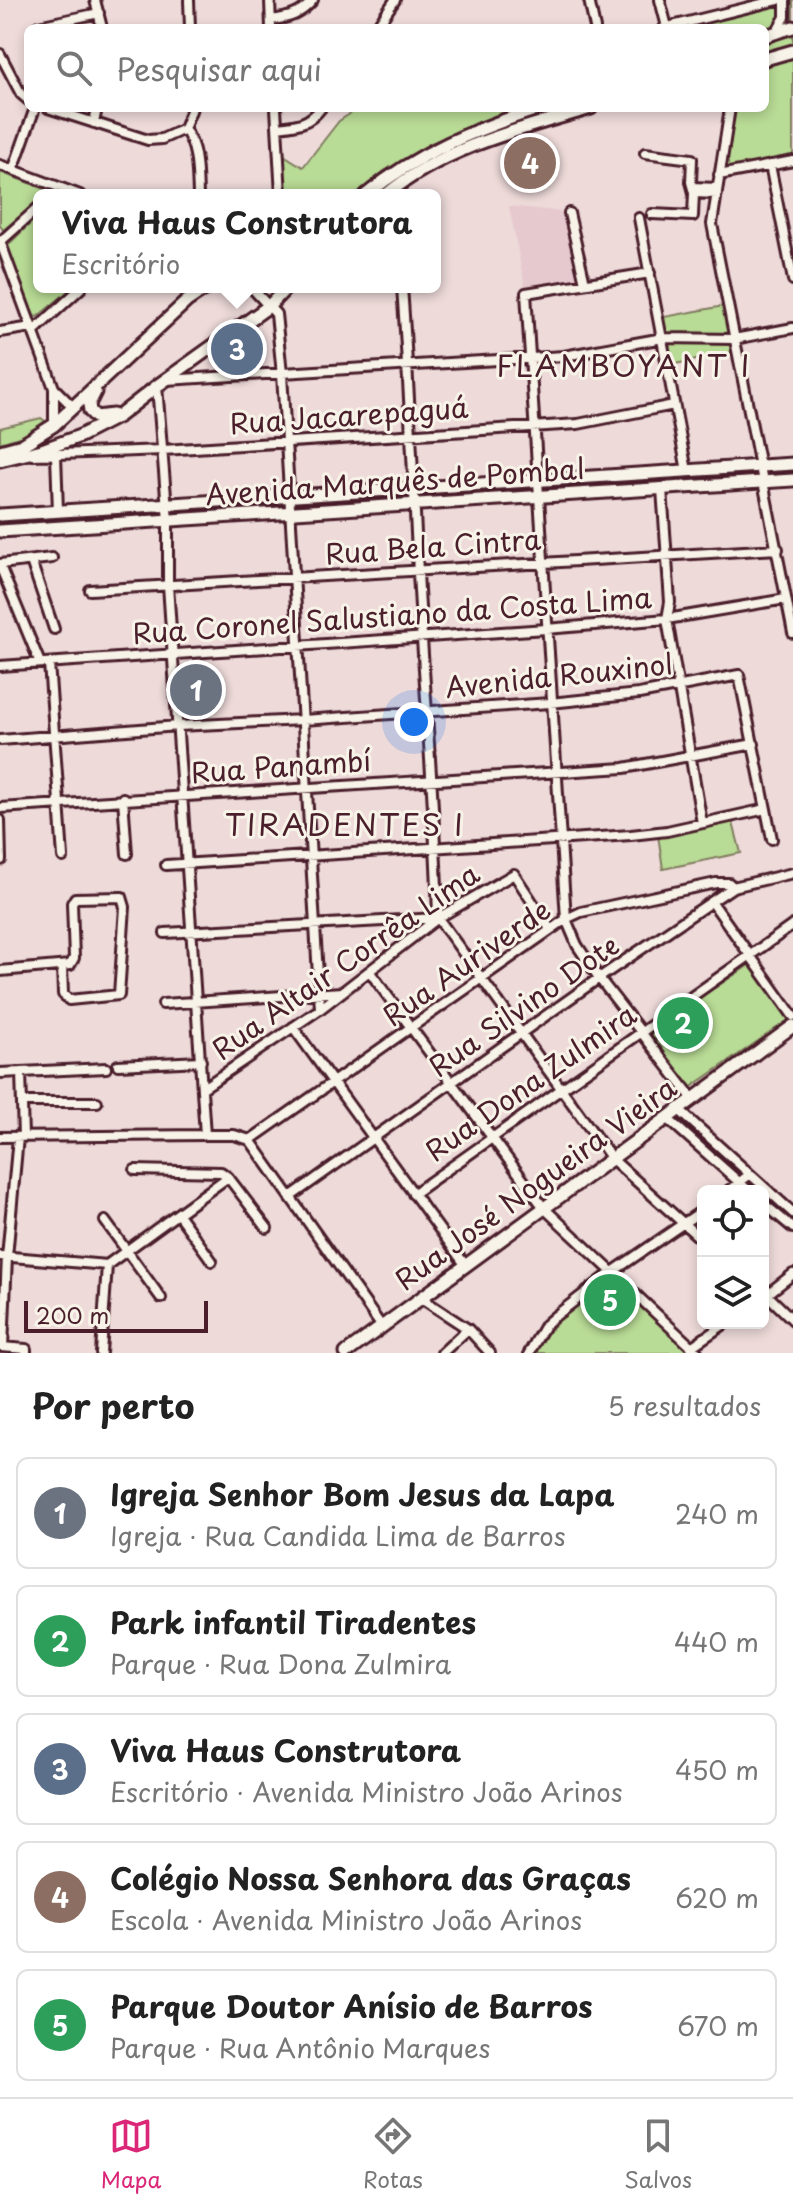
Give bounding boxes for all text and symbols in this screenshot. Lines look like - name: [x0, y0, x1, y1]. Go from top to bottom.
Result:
- search box: [24, 24, 769, 112]
- icon: search: [52, 46, 96, 90]
- text: Pesquisar aqui: [116, 46, 322, 91]
- pin: 4: [504, 133, 556, 193]
- popup: [33, 189, 441, 293]
- text: Viva Haus Construtora: [61, 199, 413, 244]
- text: Escritório: [61, 244, 180, 283]
- pin: 3: [211, 319, 263, 379]
- district label: FLAMBOYANT I: [496, 342, 752, 387]
- street label: Rua Jacarepaguá: [228, 385, 470, 444]
- street label: Avenida Marquês de Pombal: [204, 446, 586, 515]
- street label: Rua Bela Cintra: [324, 516, 543, 574]
- street label: Rua Coronel Salustiano da Costa Lima: [131, 575, 653, 654]
- street label: Avenida Rouxinol: [443, 641, 675, 708]
- pin: 1: [170, 660, 222, 720]
- your location: [394, 702, 434, 742]
- street label: Rua Panambí: [189, 738, 372, 793]
- district label: TIRADENTES I: [225, 801, 465, 846]
- street label: Rua Altair Corrêa Lima: [203, 852, 488, 1070]
- street label: Rua Auriverde: [373, 888, 559, 1036]
- street label: Rua Silvino Dote: [419, 923, 627, 1086]
- street label: Rua Dona Zulmira: [416, 992, 645, 1171]
- pin: 2: [657, 993, 709, 1053]
- street label: Rua José Nogueira Vieira: [385, 1066, 685, 1300]
- map controls: [697, 1185, 769, 1329]
- button: locate: [697, 1185, 769, 1257]
- button: layers: [697, 1257, 769, 1329]
- pin: 5: [584, 1270, 636, 1330]
- scale bar: [24, 1297, 208, 1333]
- text: 200 m: [36, 1298, 109, 1331]
- text: Por perto: [32, 1379, 194, 1431]
- text: 5 resultados: [608, 1386, 761, 1425]
- text: Igreja Senhor Bom Jesus da Lapa: [110, 1471, 614, 1516]
- text: 1: [54, 1494, 66, 1533]
- text: 240 m: [675, 1494, 759, 1533]
- text: Igreja · Rua Candida Lima de Barros: [110, 1516, 566, 1555]
- text: Park infantil Tiradentes: [110, 1599, 476, 1644]
- text: 2: [51, 1622, 69, 1661]
- text: 440 m: [674, 1622, 759, 1661]
- text: Parque · Rua Dona Zulmira: [110, 1644, 451, 1683]
- text: Viva Haus Construtora: [110, 1727, 461, 1772]
- text: 3: [51, 1750, 69, 1789]
- text: 450 m: [675, 1750, 759, 1789]
- text: Escritório · Avenida Ministro João Arinos: [110, 1772, 623, 1811]
- text: Colégio Nossa Senhora das Graças: [110, 1855, 631, 1900]
- text: 4: [51, 1878, 69, 1917]
- text: 620 m: [675, 1878, 759, 1917]
- text: Escola · Avenida Ministro João Arinos: [110, 1900, 582, 1939]
- text: Parque Doutor Anísio de Barros: [110, 1983, 593, 2028]
- text: 5: [52, 2006, 68, 2045]
- text: 670 m: [677, 2006, 759, 2045]
- text: Parque · Rua Antônio Marques: [110, 2028, 490, 2067]
- tab: Mapa: [101, 2114, 161, 2195]
- tab: Rotas: [363, 2114, 423, 2195]
- tab: Salvos: [624, 2114, 692, 2195]

